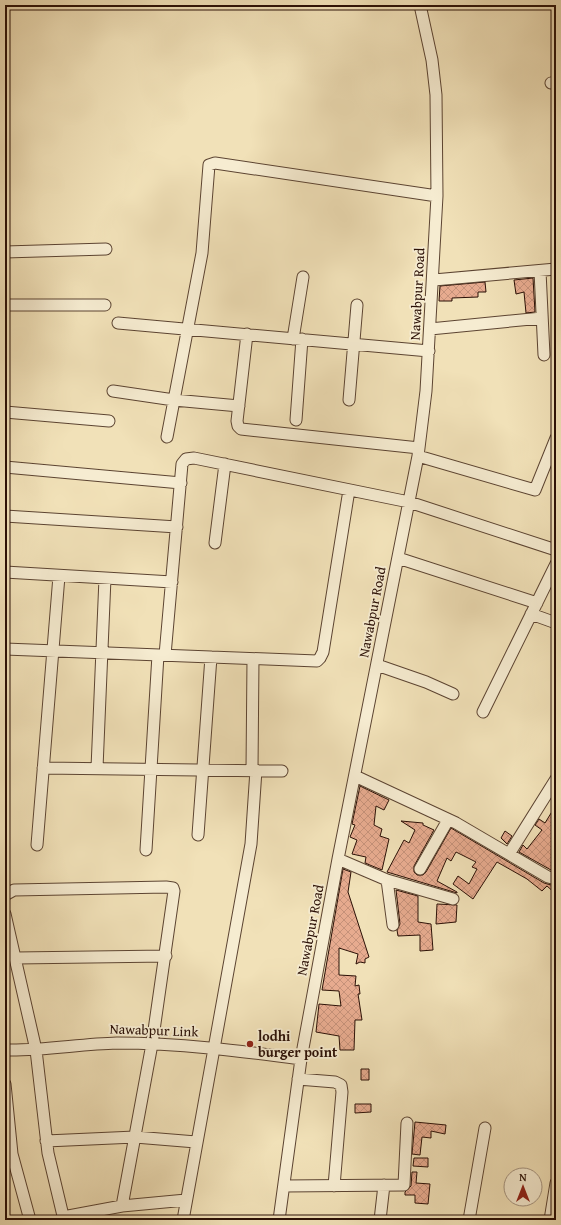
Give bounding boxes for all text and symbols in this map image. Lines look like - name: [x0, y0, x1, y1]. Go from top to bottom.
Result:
- street label: Nawabpur Road: [405, 247, 429, 341]
- street label: Nawabpur Road: [353, 564, 391, 659]
- street label: Nawabpur Road: [291, 882, 329, 977]
- street label: Nawabpur Link: [109, 1018, 200, 1042]
- place label: lodhi burger point: [258, 1026, 338, 1062]
- marker: lodhi burger point: [245, 1039, 255, 1049]
- north arrow: [503, 1167, 543, 1207]
- text: N: [519, 1169, 527, 1185]

